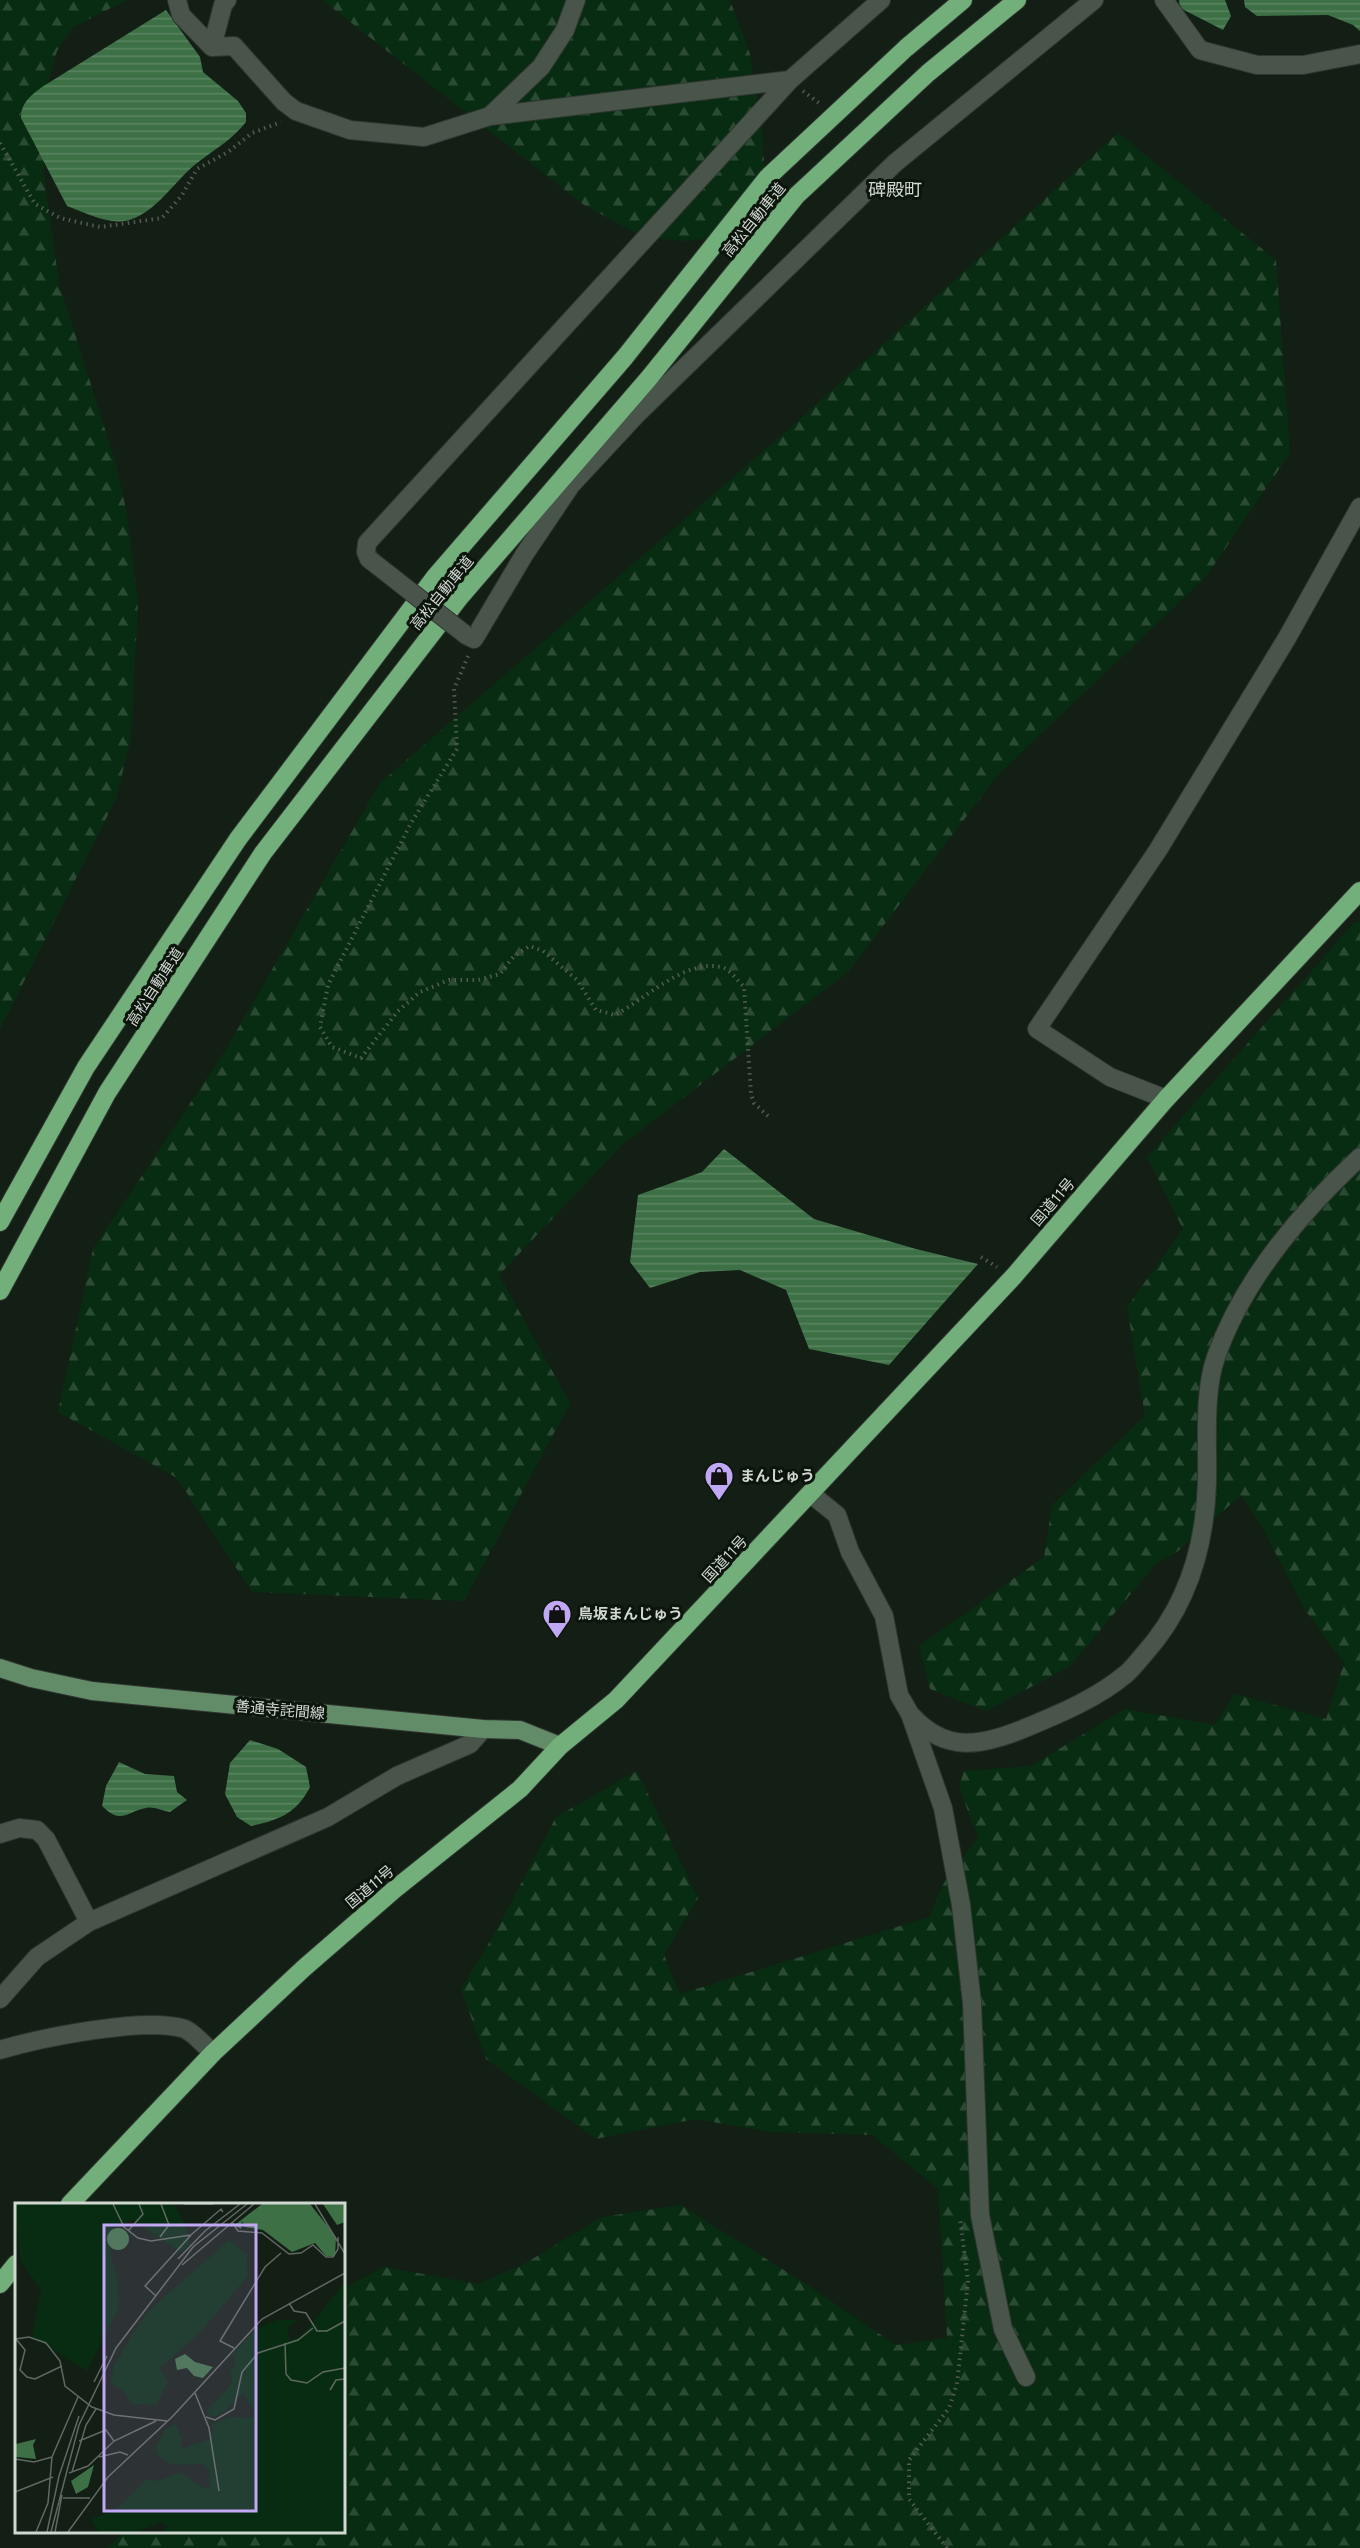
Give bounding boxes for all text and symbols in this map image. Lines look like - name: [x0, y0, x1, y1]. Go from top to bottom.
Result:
- street label: 高松自動車道: [719, 179, 789, 261]
- district label: 碑殿町: [868, 179, 922, 201]
- street label: 高松自動車道: [407, 552, 477, 634]
- street label: 高松自動車道: [123, 944, 187, 1030]
- street label: 国道11号: [1027, 1174, 1079, 1230]
- shop icon: まんじゅう: [703, 1460, 735, 1502]
- place label: まんじゅう: [740, 1467, 815, 1485]
- street label: 国道11号: [699, 1532, 751, 1586]
- shop icon: 鳥坂まんじゅう: [541, 1598, 573, 1640]
- place label: 鳥坂まんじゅう: [578, 1605, 683, 1623]
- street label: 善通寺詫間線: [234, 1697, 326, 1723]
- street label: 国道11号: [342, 1862, 398, 1912]
- inset map: [15, 2203, 345, 2533]

